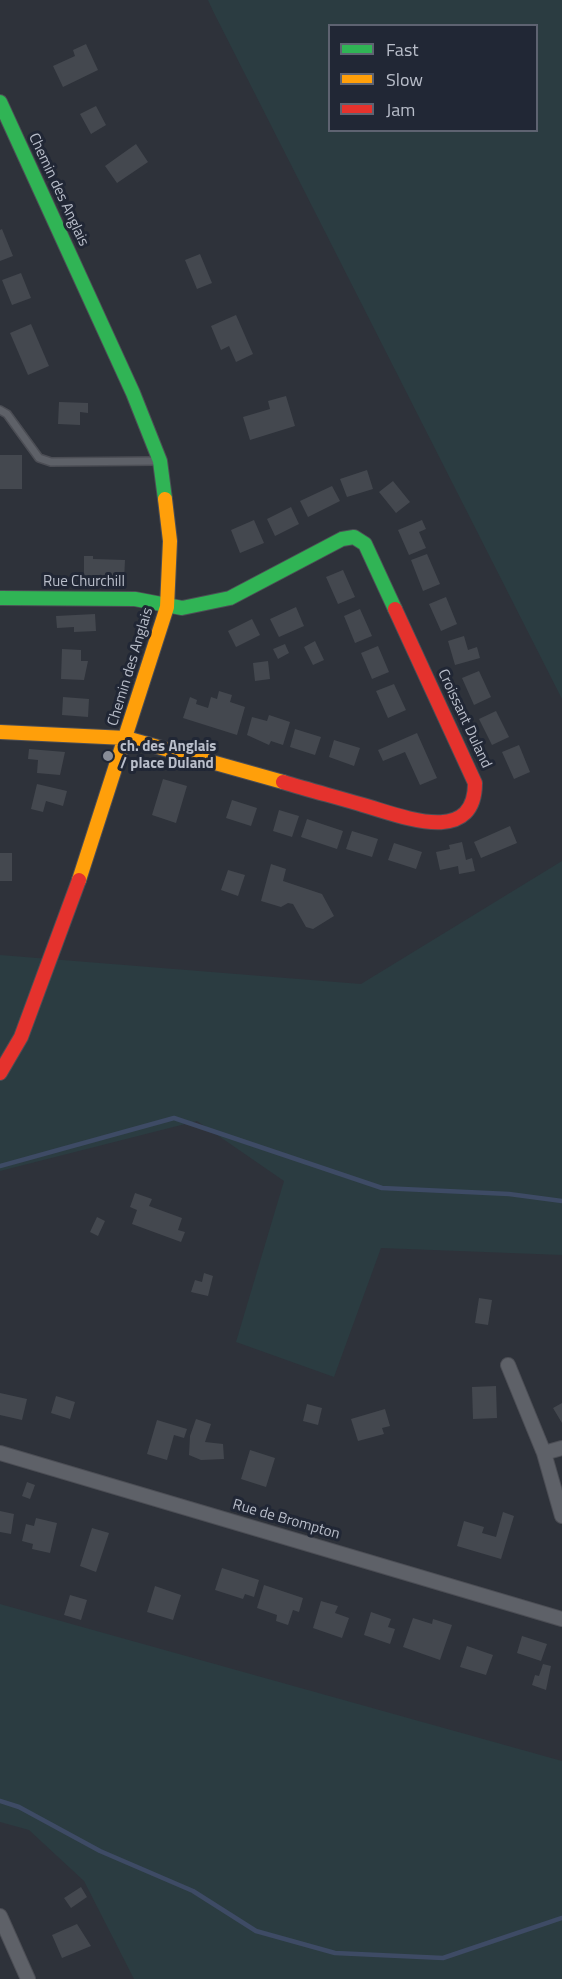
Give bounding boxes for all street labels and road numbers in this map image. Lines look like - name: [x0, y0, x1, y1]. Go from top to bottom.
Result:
- street label: Chemin des Anglais: [24, 131, 92, 249]
- street label: Rue Churchill: [43, 573, 125, 591]
- street label: Chemin des Anglais: [104, 606, 158, 728]
- street label: Croissant Duland: [433, 667, 495, 771]
- street label: Rue de Brompton: [230, 1496, 342, 1544]

